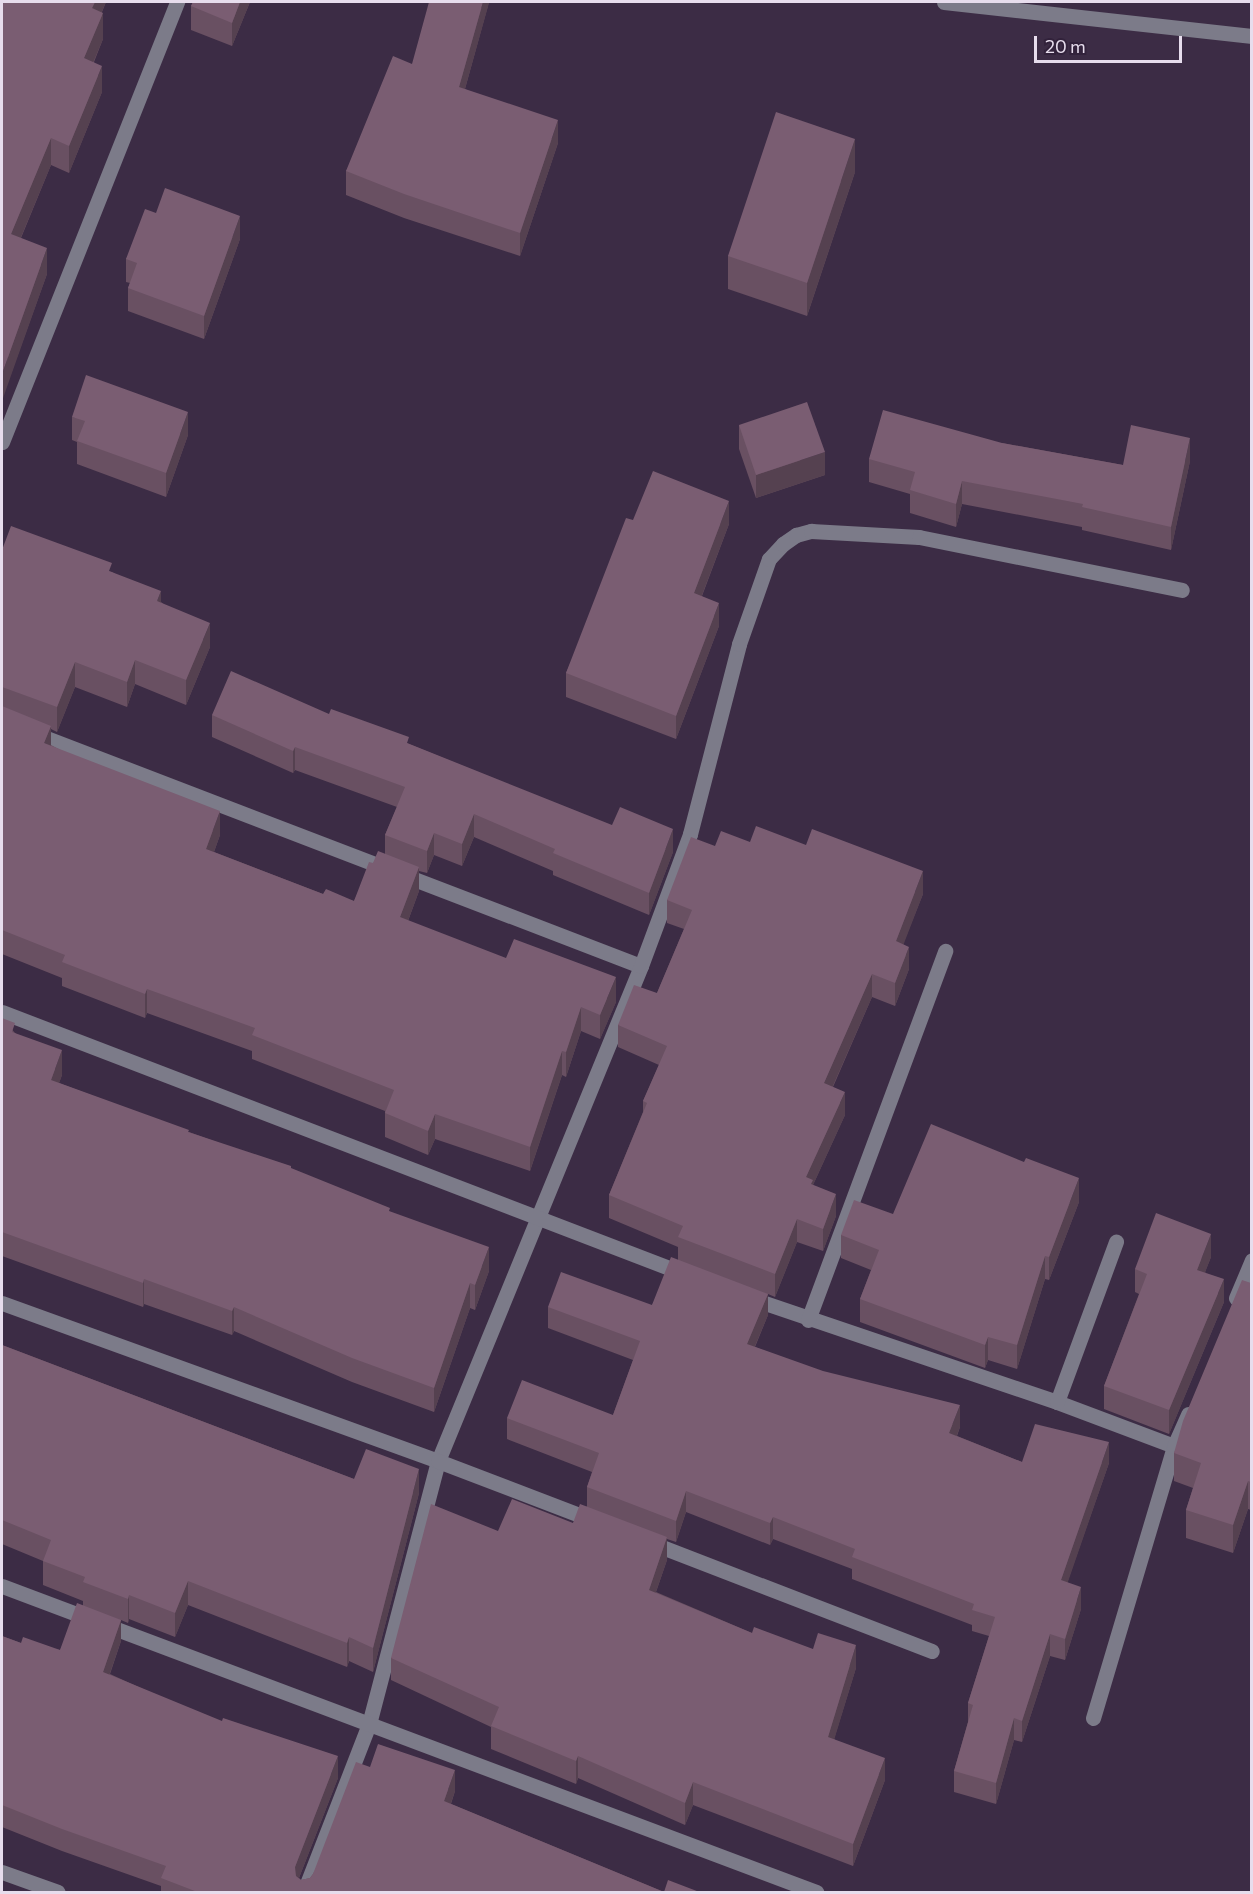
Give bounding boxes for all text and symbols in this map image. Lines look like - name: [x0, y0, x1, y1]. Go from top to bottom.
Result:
- scale bar: [1037, 24, 1186, 62]
- text: 20 m: [1045, 35, 1086, 57]

